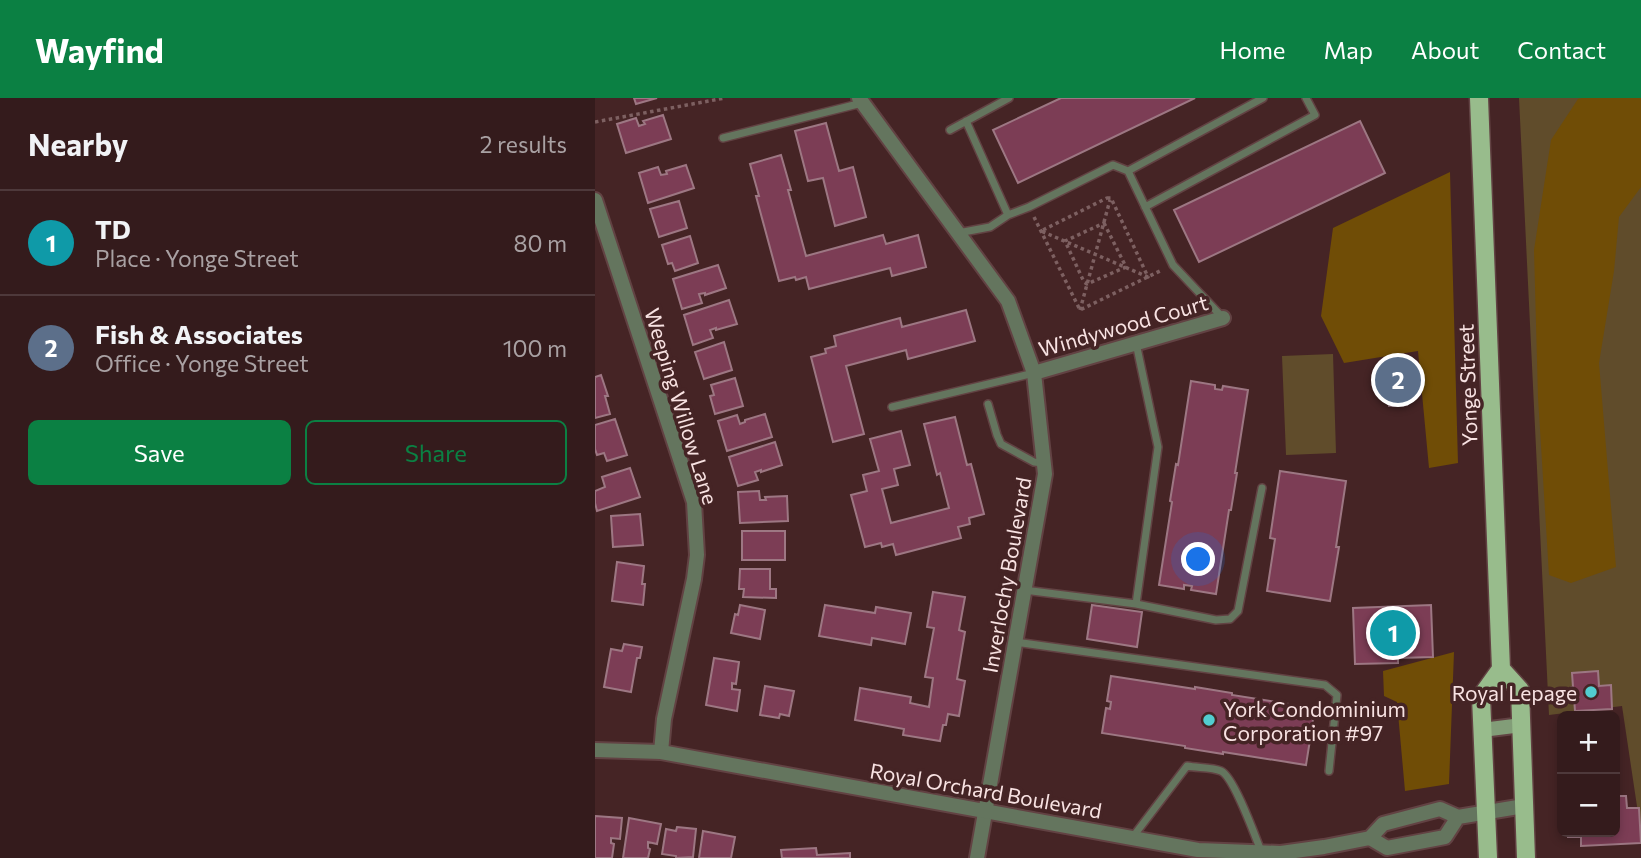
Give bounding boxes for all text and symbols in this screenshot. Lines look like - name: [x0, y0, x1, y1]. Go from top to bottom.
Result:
- text: Wayfind: [35, 29, 164, 70]
- text: Home: [1220, 35, 1286, 64]
- text: Map: [1324, 35, 1373, 64]
- text: About: [1411, 35, 1479, 64]
- text: Contact: [1517, 35, 1606, 64]
- text: Nearby: [28, 125, 128, 162]
- text: 2 results: [480, 130, 567, 158]
- text: TD: [95, 213, 131, 244]
- text: 1: [46, 229, 56, 257]
- text: 80 m: [514, 229, 567, 257]
- text: Place · Yonge Street: [95, 244, 299, 272]
- street label: Windywood Court: [1035, 289, 1211, 361]
- street label: Weeping Willow Lane: [640, 305, 724, 507]
- text: Fish & Associates: [95, 318, 303, 349]
- street label: Yonge Street: [1452, 324, 1482, 446]
- text: 2: [44, 334, 58, 362]
- text: 100 m: [503, 334, 567, 362]
- text: Office · Yonge Street: [95, 349, 309, 377]
- pin: 2: [1375, 354, 1421, 406]
- button: Save: [28, 420, 291, 485]
- button: Share: [305, 420, 567, 485]
- street label: Inverlochy Boulevard: [976, 475, 1036, 675]
- your location: [1181, 542, 1215, 576]
- pin: 1: [1370, 607, 1416, 659]
- place label: Royal Lepage: [1452, 680, 1577, 705]
- marker: Royal Lepage: [1583, 684, 1599, 700]
- place label: York Condominium Corporation #97: [1223, 696, 1406, 745]
- map controls: [1557, 711, 1620, 837]
- button: +: [1557, 711, 1620, 774]
- marker: York Condominium Corporation #97: [1201, 712, 1217, 728]
- street label: Royal Orchard Boulevard: [868, 757, 1104, 823]
- button: −: [1557, 774, 1620, 837]

